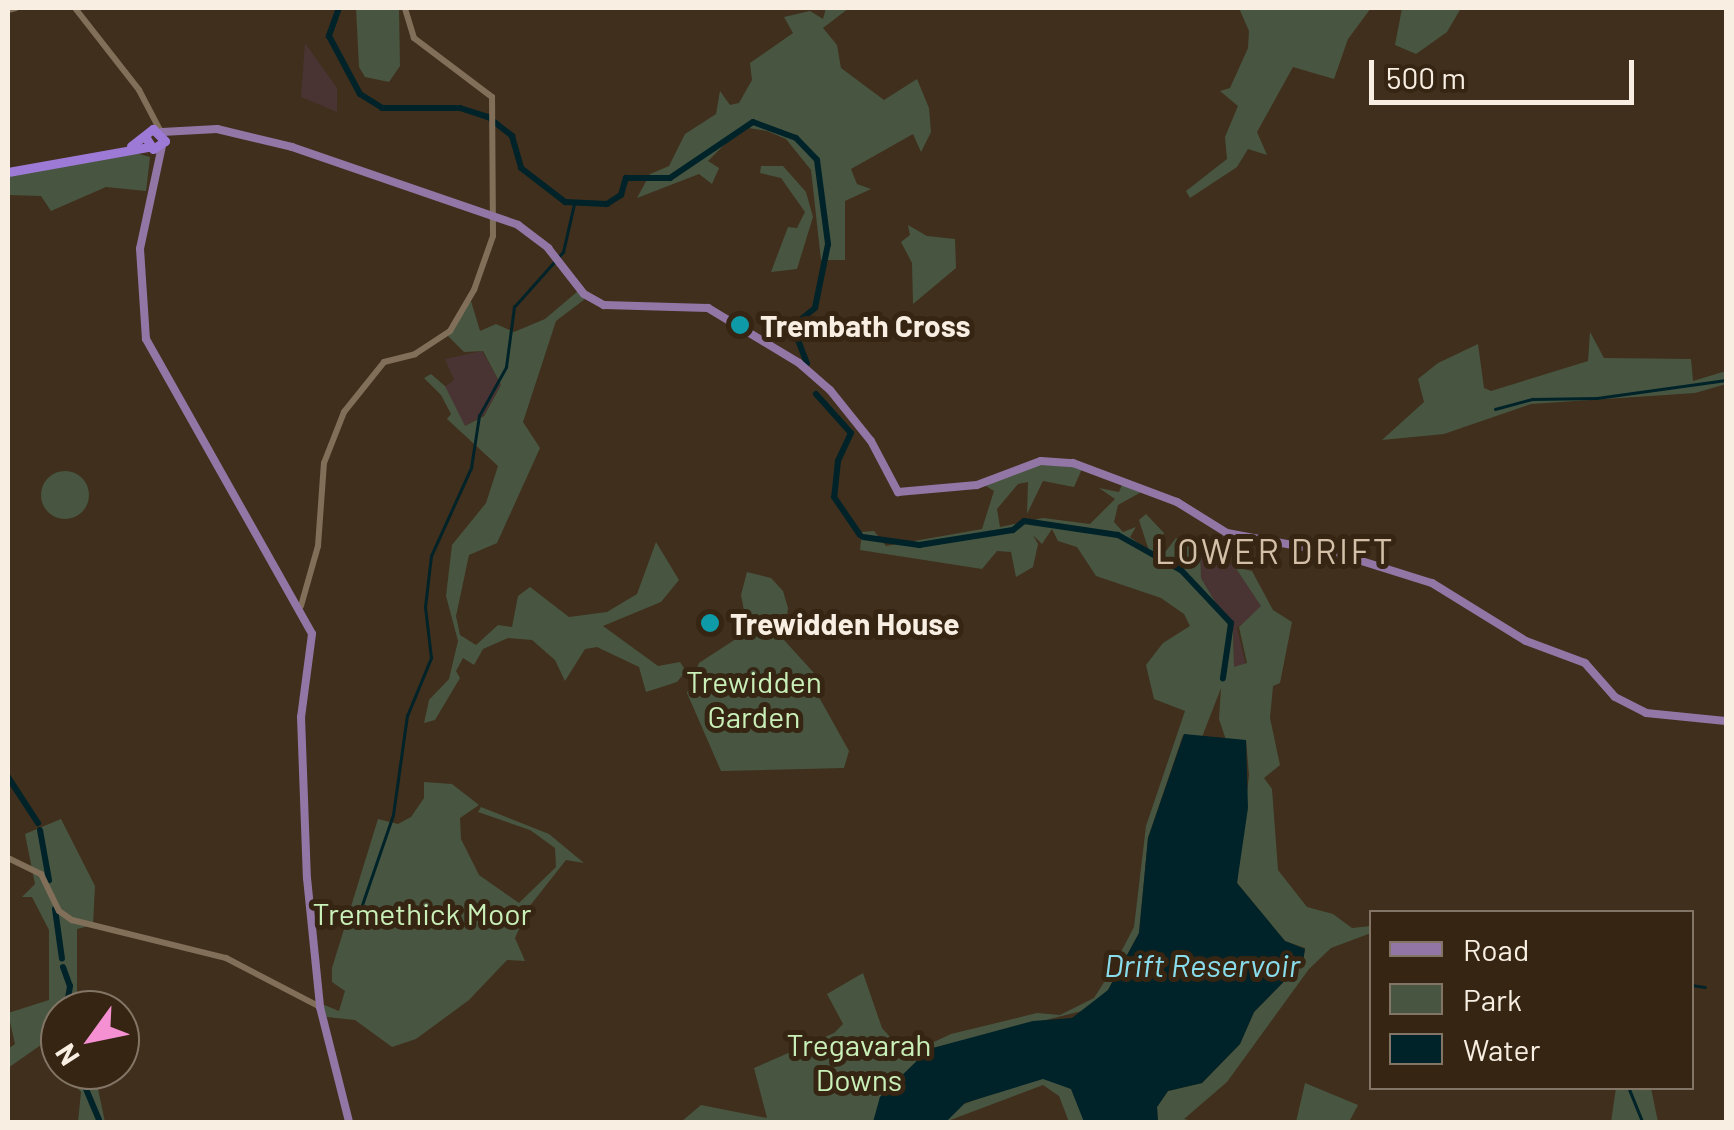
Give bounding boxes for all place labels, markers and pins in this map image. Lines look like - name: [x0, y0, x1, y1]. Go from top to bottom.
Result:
- place label: Trembath Cross: [760, 307, 971, 343]
- marker: Trembath Cross: [729, 314, 751, 336]
- place label: Trewidden House: [730, 605, 960, 641]
- marker: Trewidden House: [699, 612, 721, 634]

